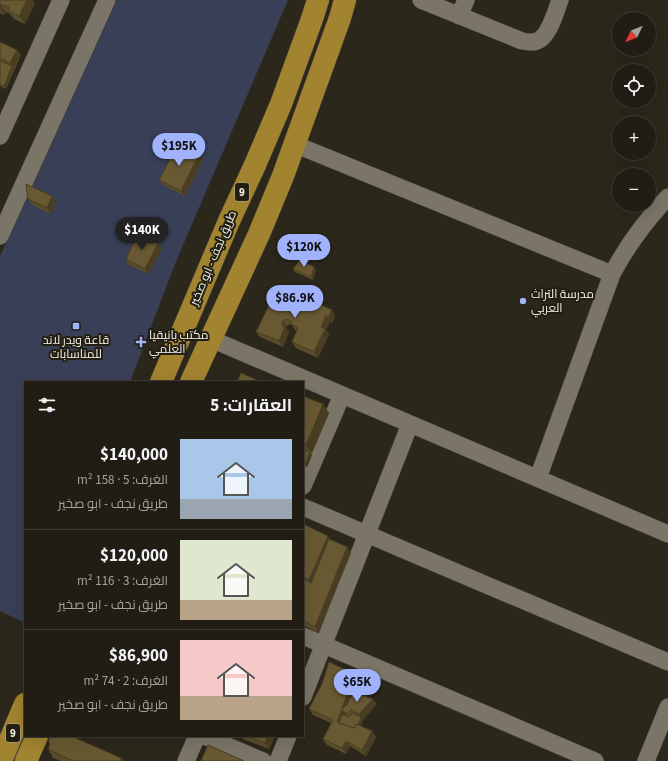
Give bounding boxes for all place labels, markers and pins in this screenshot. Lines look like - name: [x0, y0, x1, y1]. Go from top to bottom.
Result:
- pin: $195K: [151, 133, 207, 167]
- pin: $140K: [114, 217, 170, 251]
- pin: $120K: [276, 234, 332, 268]
- pin: $86.9K: [262, 285, 328, 319]
- place label: مدرسة التراث العربي: [531, 286, 594, 318]
- marker: مدرسة التراث العربي: [518, 296, 528, 306]
- marker: قاعة ويدر لاند للمناسابات: [71, 321, 81, 331]
- place label: مكتب بانيقيا العلمي: [149, 327, 209, 359]
- place label: قاعة ويدر لاند للمناسابات: [43, 332, 109, 363]
- marker: مكتب بانيقيا العلمي: [136, 337, 146, 347]
- pin: $65K: [333, 669, 381, 703]

